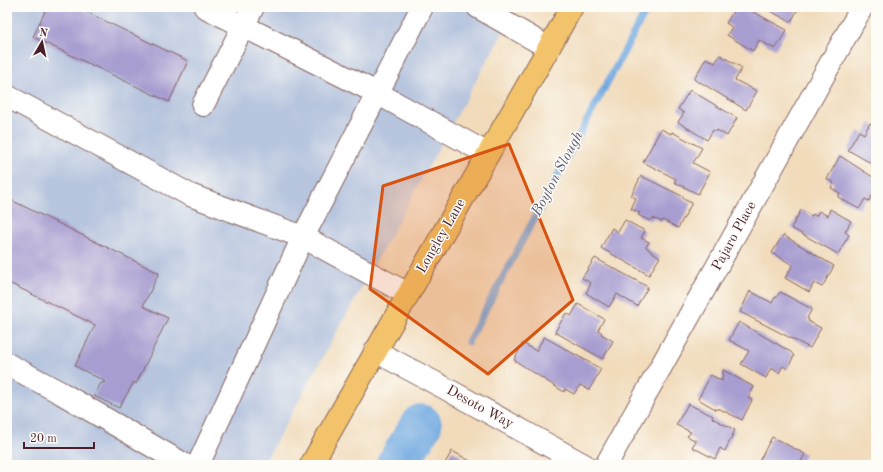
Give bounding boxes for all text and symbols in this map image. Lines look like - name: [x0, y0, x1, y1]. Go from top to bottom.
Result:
- north arrow: [22, 22, 62, 62]
- text: N: [38, 28, 49, 40]
- water label: Boyton Slough: [529, 129, 587, 220]
- street label: Longley Lane: [414, 196, 468, 276]
- street label: Pajaro Place: [709, 199, 759, 273]
- street label: Desoto Way: [444, 383, 516, 431]
- scale bar: [24, 424, 94, 450]
- text: 20 m: [30, 433, 57, 445]

